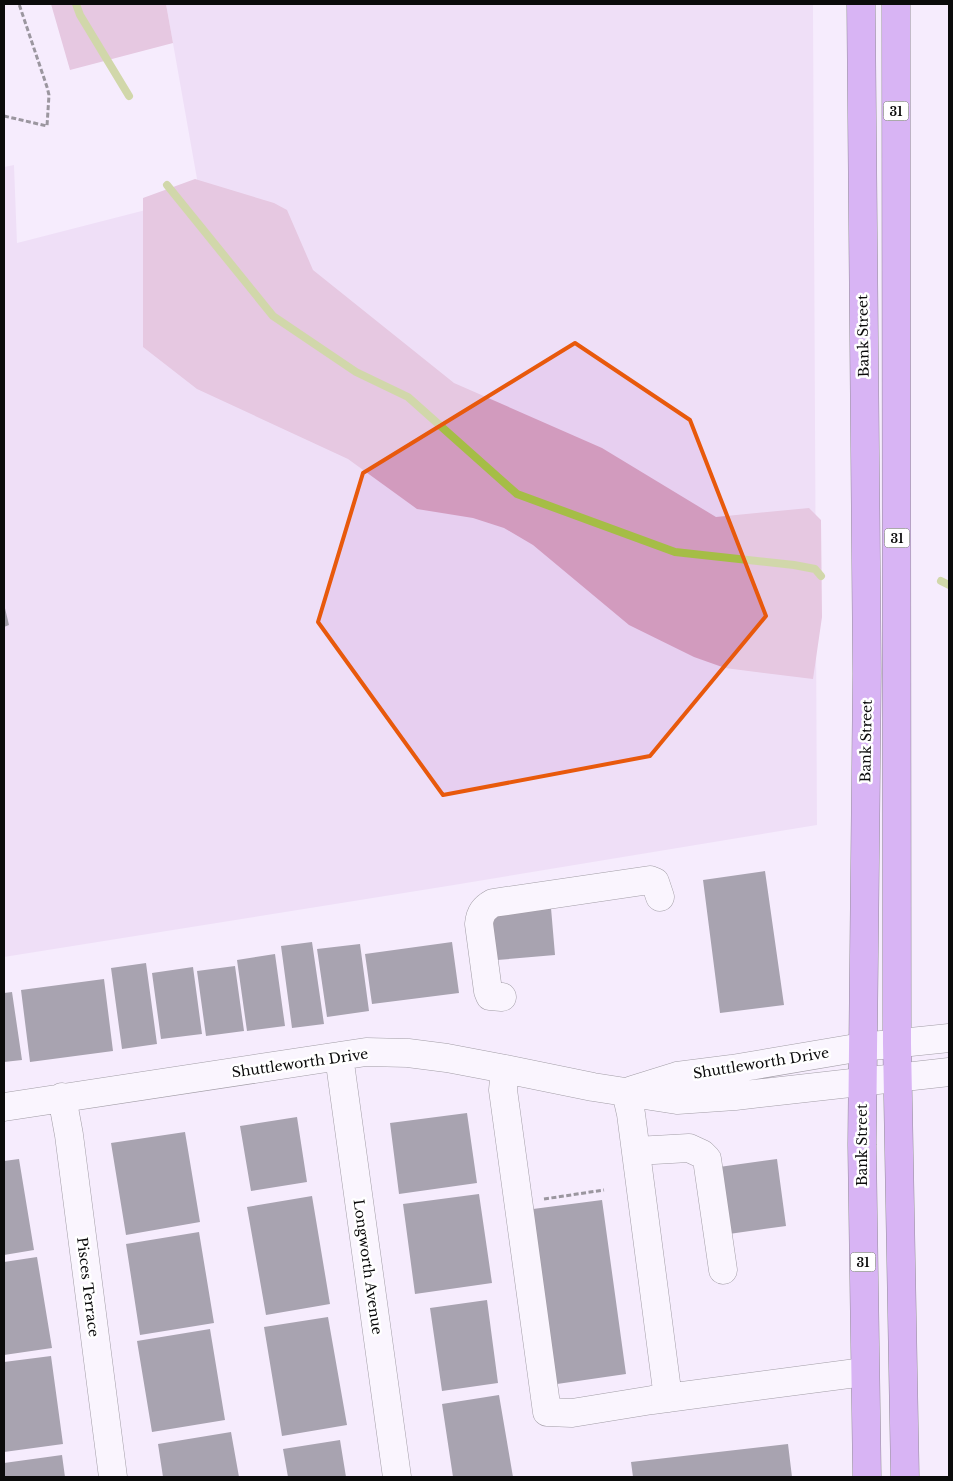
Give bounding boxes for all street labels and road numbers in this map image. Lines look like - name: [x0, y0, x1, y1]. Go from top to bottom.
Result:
- road number: 31: [884, 102, 908, 120]
- street label: Bank Street: [853, 294, 873, 378]
- road number: 31: [884, 528, 910, 548]
- street label: Bank Street: [856, 699, 876, 783]
- street label: Shuttleworth Drive: [692, 1043, 830, 1083]
- street label: Shuttleworth Drive: [231, 1045, 369, 1081]
- street label: Bank Street: [853, 1103, 871, 1186]
- street label: Longworth Avenue: [350, 1198, 386, 1336]
- street label: Pisces Terrace: [73, 1236, 103, 1338]
- road number: 31: [850, 1252, 876, 1272]

